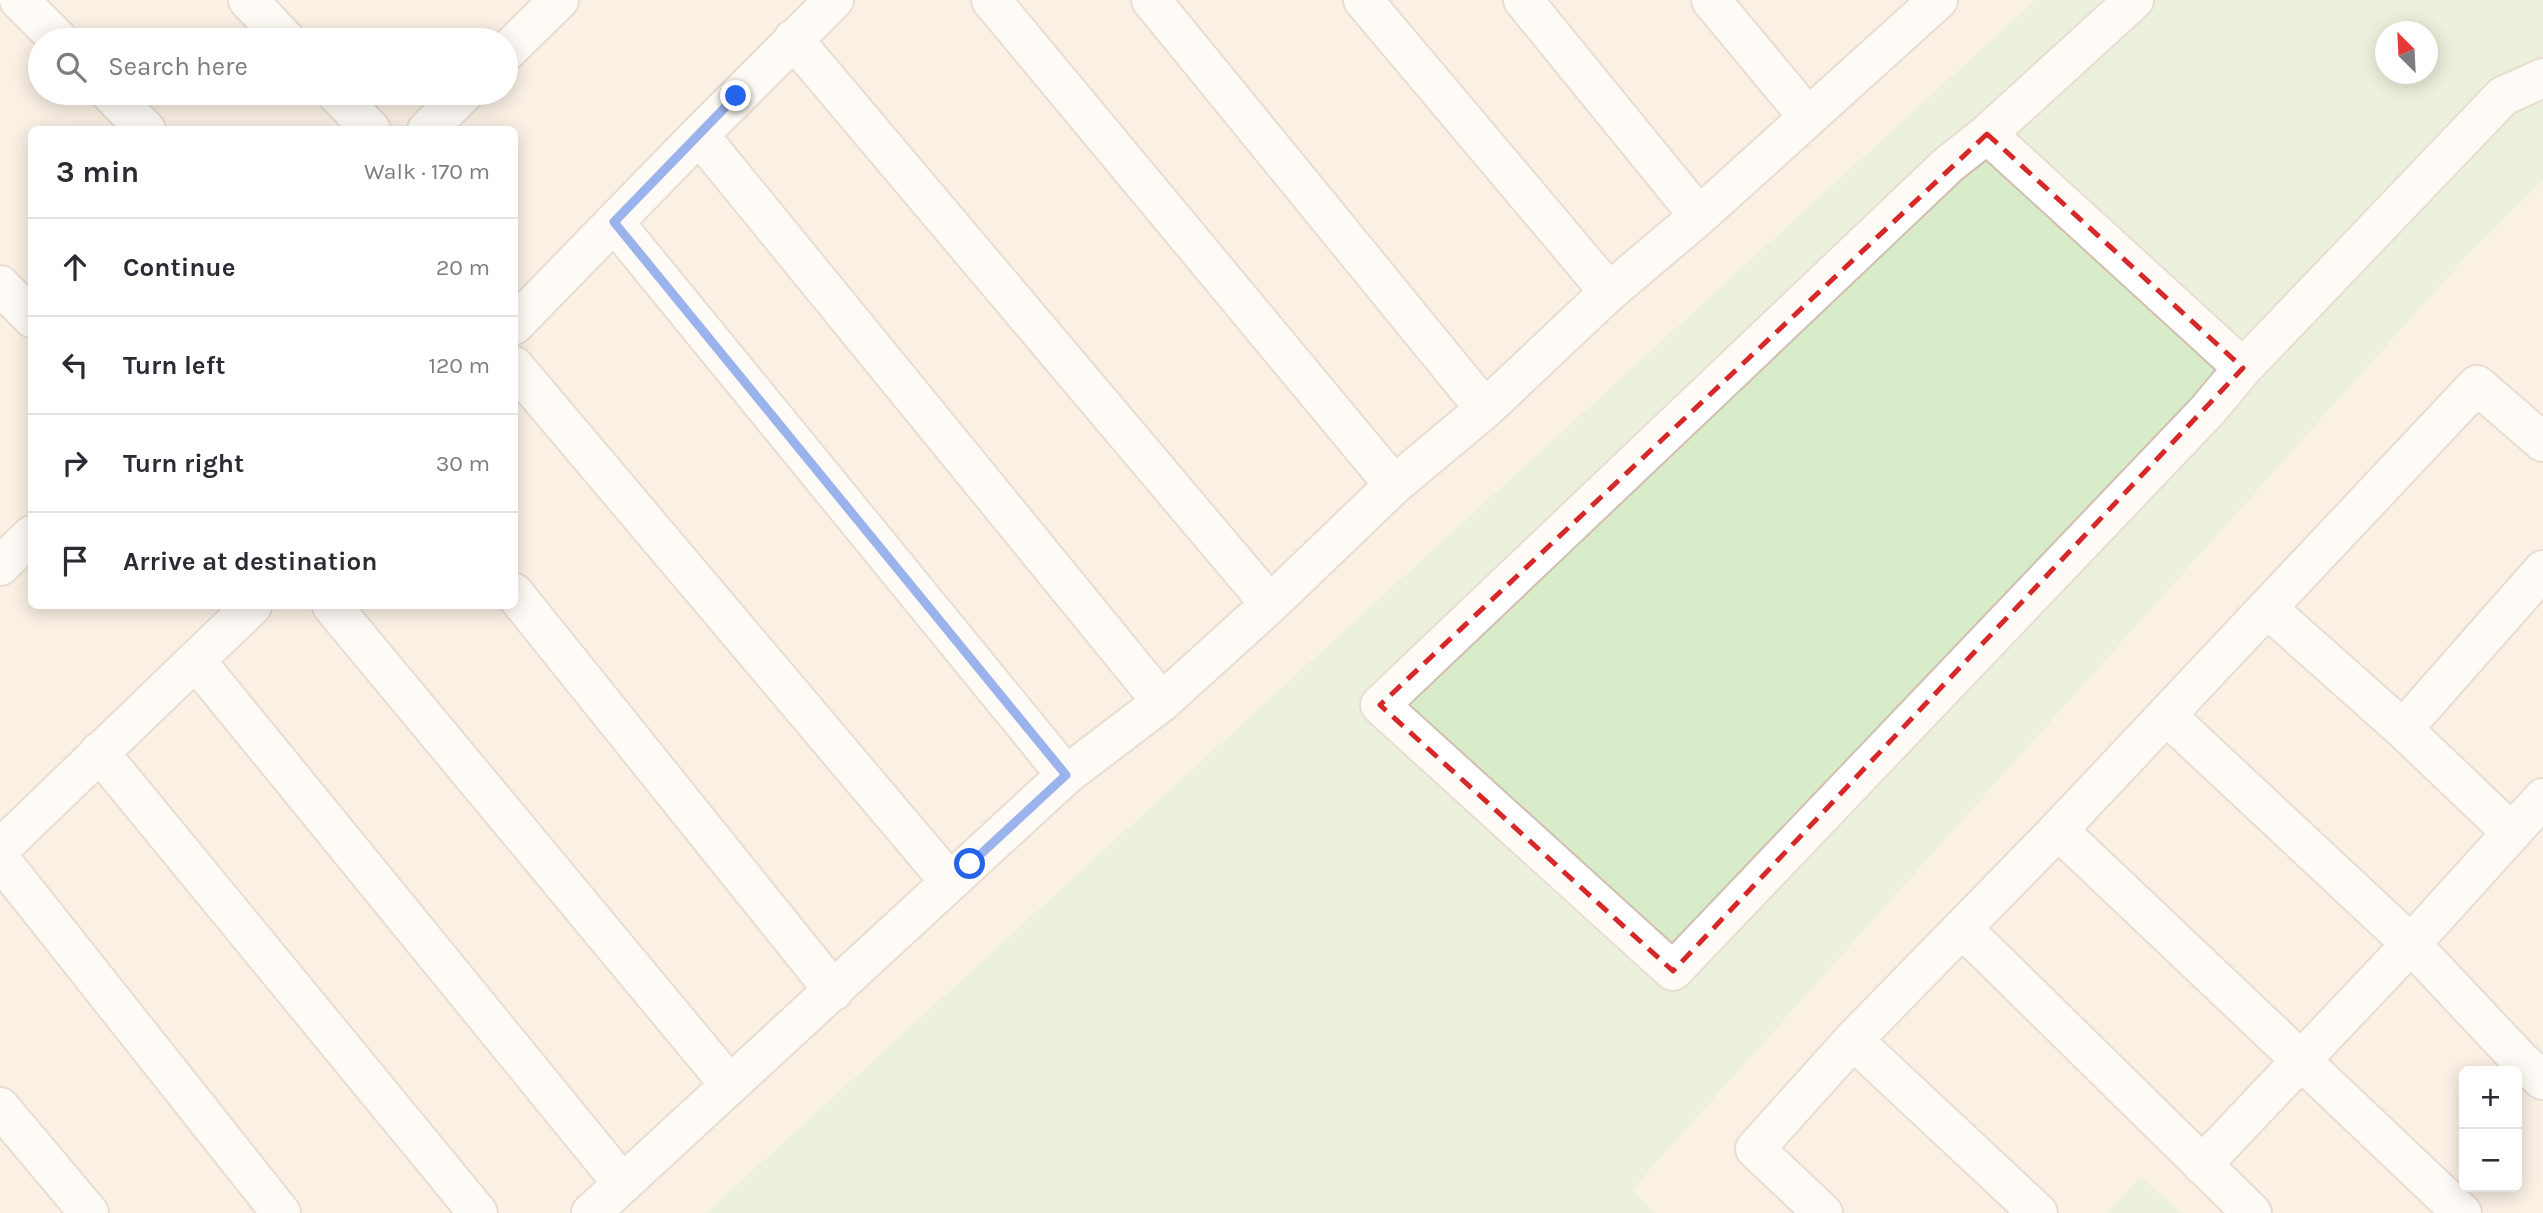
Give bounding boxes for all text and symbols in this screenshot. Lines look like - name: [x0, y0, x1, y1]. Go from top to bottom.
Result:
- north arrow: [2375, 21, 2438, 84]
- search box: [28, 28, 518, 105]
- icon: search: [52, 48, 90, 86]
- text: Search here: [108, 51, 248, 82]
- route end: [720, 80, 751, 111]
- text: 3 min: [56, 154, 139, 190]
- text: Walk · 170 m: [364, 158, 490, 185]
- icon: ahead: [56, 248, 94, 286]
- text: Continue: [123, 252, 235, 283]
- text: 20 m: [436, 254, 490, 281]
- icon: left: [56, 346, 94, 384]
- text: Turn left: [123, 350, 225, 381]
- text: 120 m: [428, 352, 490, 379]
- icon: right: [56, 444, 94, 482]
- text: Turn right: [123, 448, 244, 479]
- text: 30 m: [436, 450, 490, 477]
- icon: arrive: [56, 542, 94, 580]
- text: Arrive at destination: [123, 546, 377, 577]
- route start: [954, 848, 985, 879]
- map controls: [2459, 1066, 2522, 1192]
- button: +: [2459, 1066, 2522, 1129]
- button: −: [2459, 1129, 2522, 1192]

